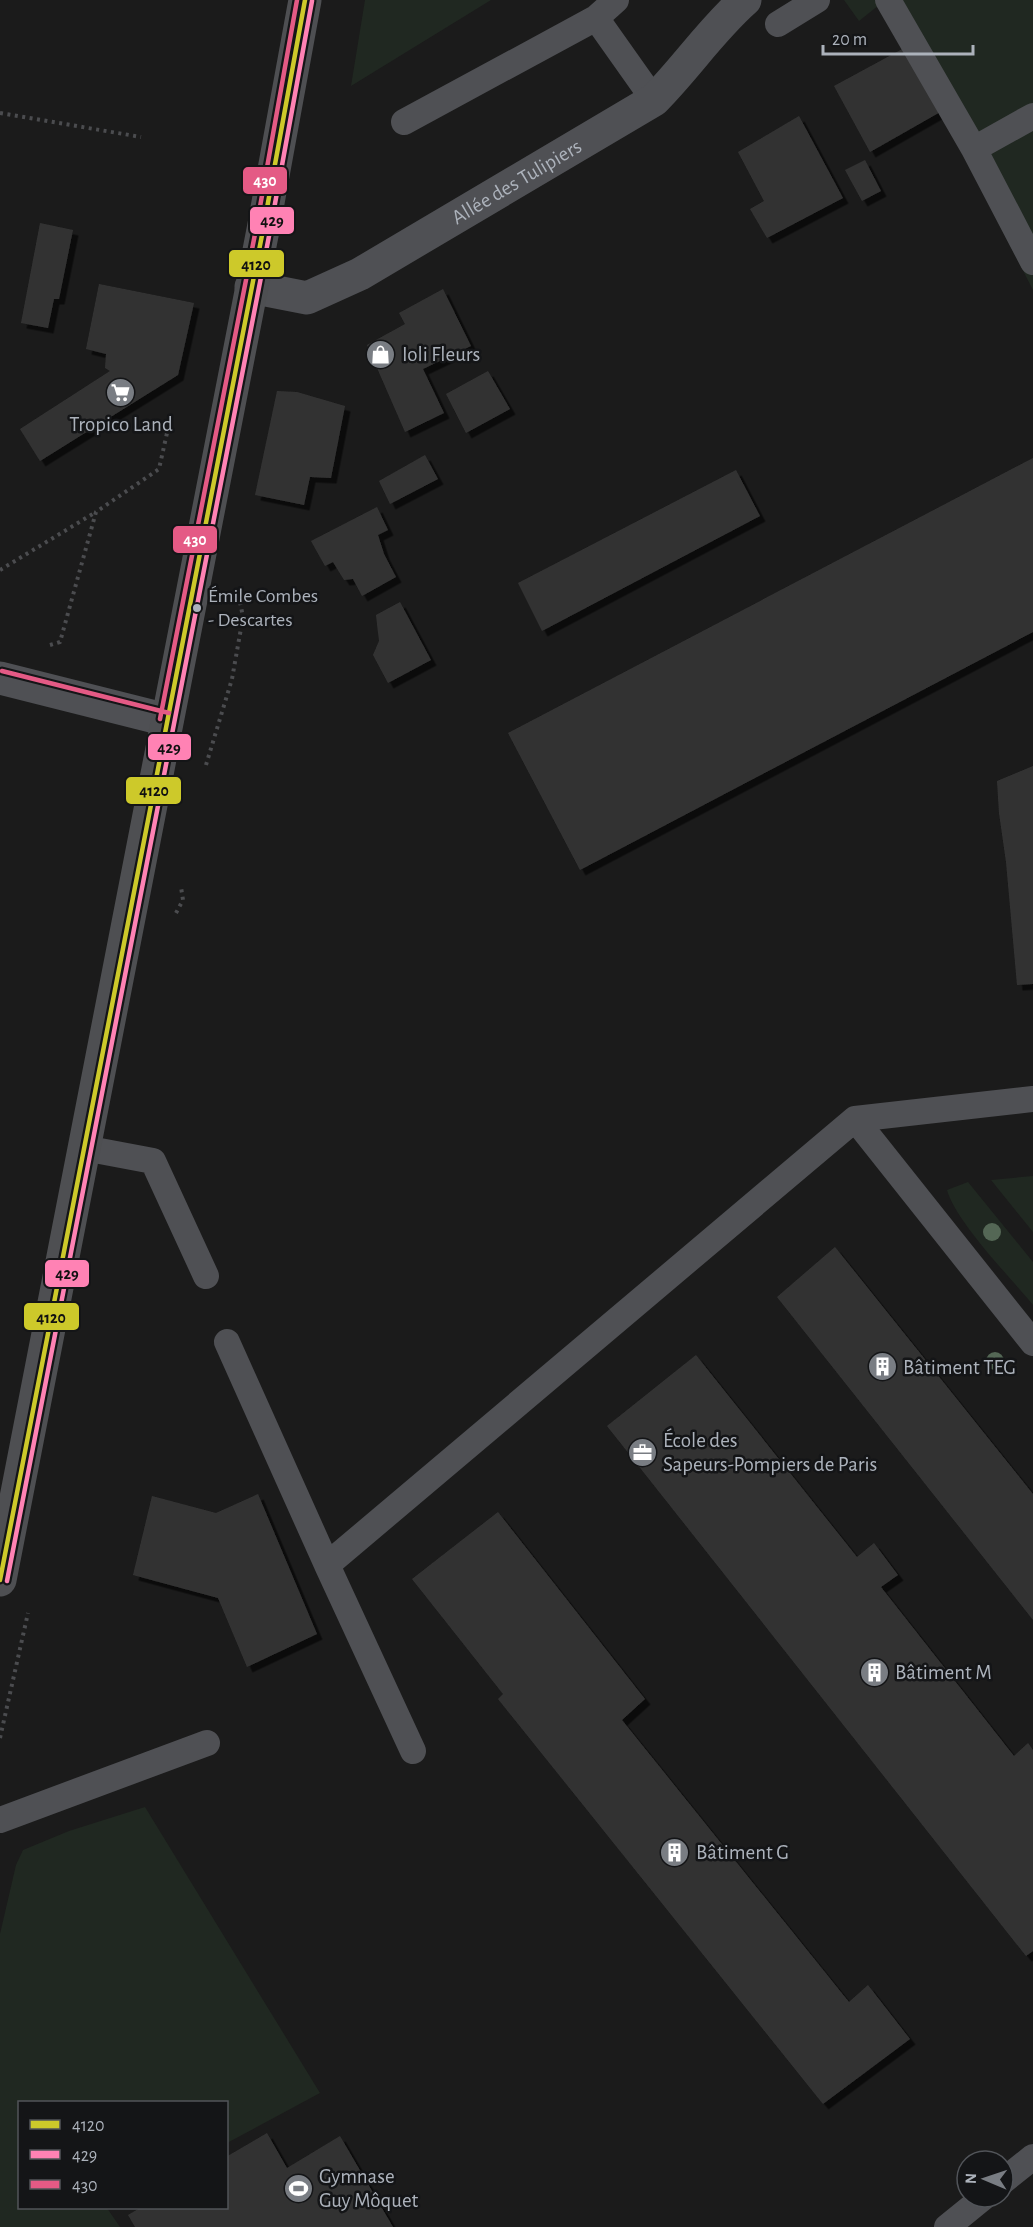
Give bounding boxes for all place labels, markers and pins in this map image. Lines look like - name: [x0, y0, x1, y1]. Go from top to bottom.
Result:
- shop icon: Ioli Fleurs: [365, 338, 397, 370]
- place label: Ioli Fleurs: [402, 344, 480, 365]
- supermarket icon: Tropico Land: [105, 377, 137, 409]
- place label: Tropico Land: [69, 414, 173, 435]
- place label: Émile Combes - Descartes: [208, 585, 318, 630]
- marker: Émile Combes - Descartes: [191, 602, 203, 614]
- building icon: Bâtiment TEG: [866, 1351, 898, 1383]
- place label: Bâtiment TEG: [903, 1357, 1016, 1378]
- place label: École des Sapeurs-Pompiers de Paris: [663, 1428, 877, 1475]
- office icon: École des Sapeurs-Pompiers de Paris: [626, 1436, 658, 1468]
- building icon: Bâtiment M: [858, 1656, 890, 1688]
- place label: Bâtiment M: [895, 1662, 992, 1683]
- building icon: Bâtiment G: [659, 1836, 691, 1868]
- place label: Bâtiment G: [696, 1842, 789, 1863]
- place label: Gymnase Guy Môquet: [319, 2166, 419, 2211]
- sports icon: Gymnase Guy Môquet: [282, 2172, 314, 2204]

